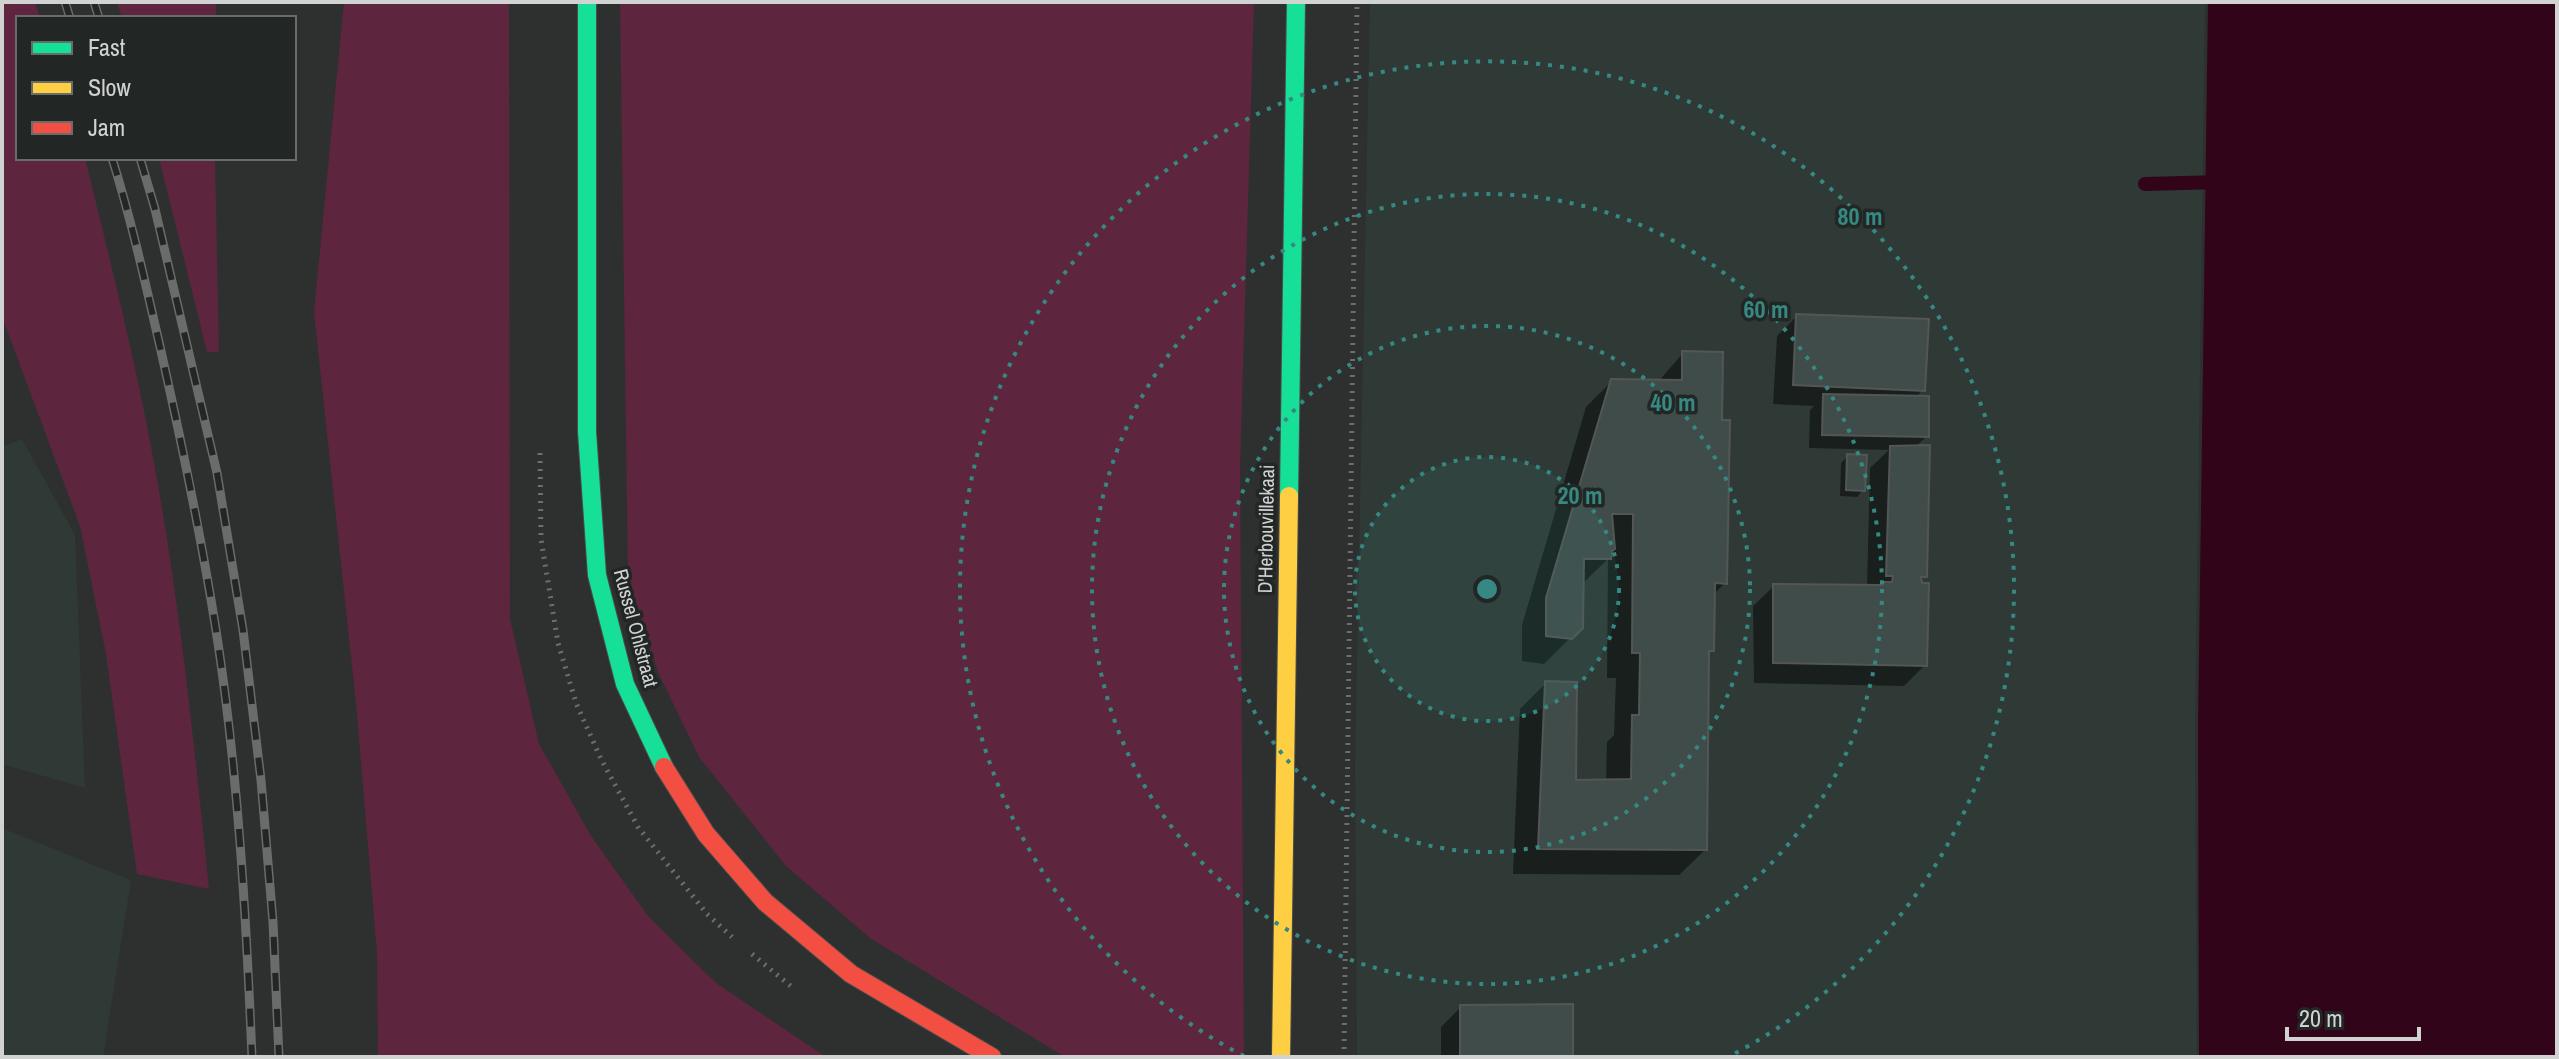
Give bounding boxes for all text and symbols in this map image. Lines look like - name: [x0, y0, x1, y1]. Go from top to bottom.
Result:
- legend: [16, 16, 296, 160]
- text: Fast: [88, 31, 126, 63]
- text: Slow: [88, 71, 131, 103]
- text: Jam: [88, 111, 125, 143]
- text: 80 m: [1838, 200, 1882, 232]
- text: 60 m: [1744, 293, 1788, 325]
- text: 40 m: [1651, 386, 1695, 418]
- street label: D'Herbouvillekaai: [1251, 464, 1280, 594]
- text: 20 m: [1558, 479, 1602, 511]
- street label: Russel Ohlstraat: [608, 566, 665, 690]
- centre of rings: [1473, 575, 1501, 603]
- scale bar: [2287, 991, 2419, 1041]
- text: 20 m: [2299, 1002, 2343, 1034]

